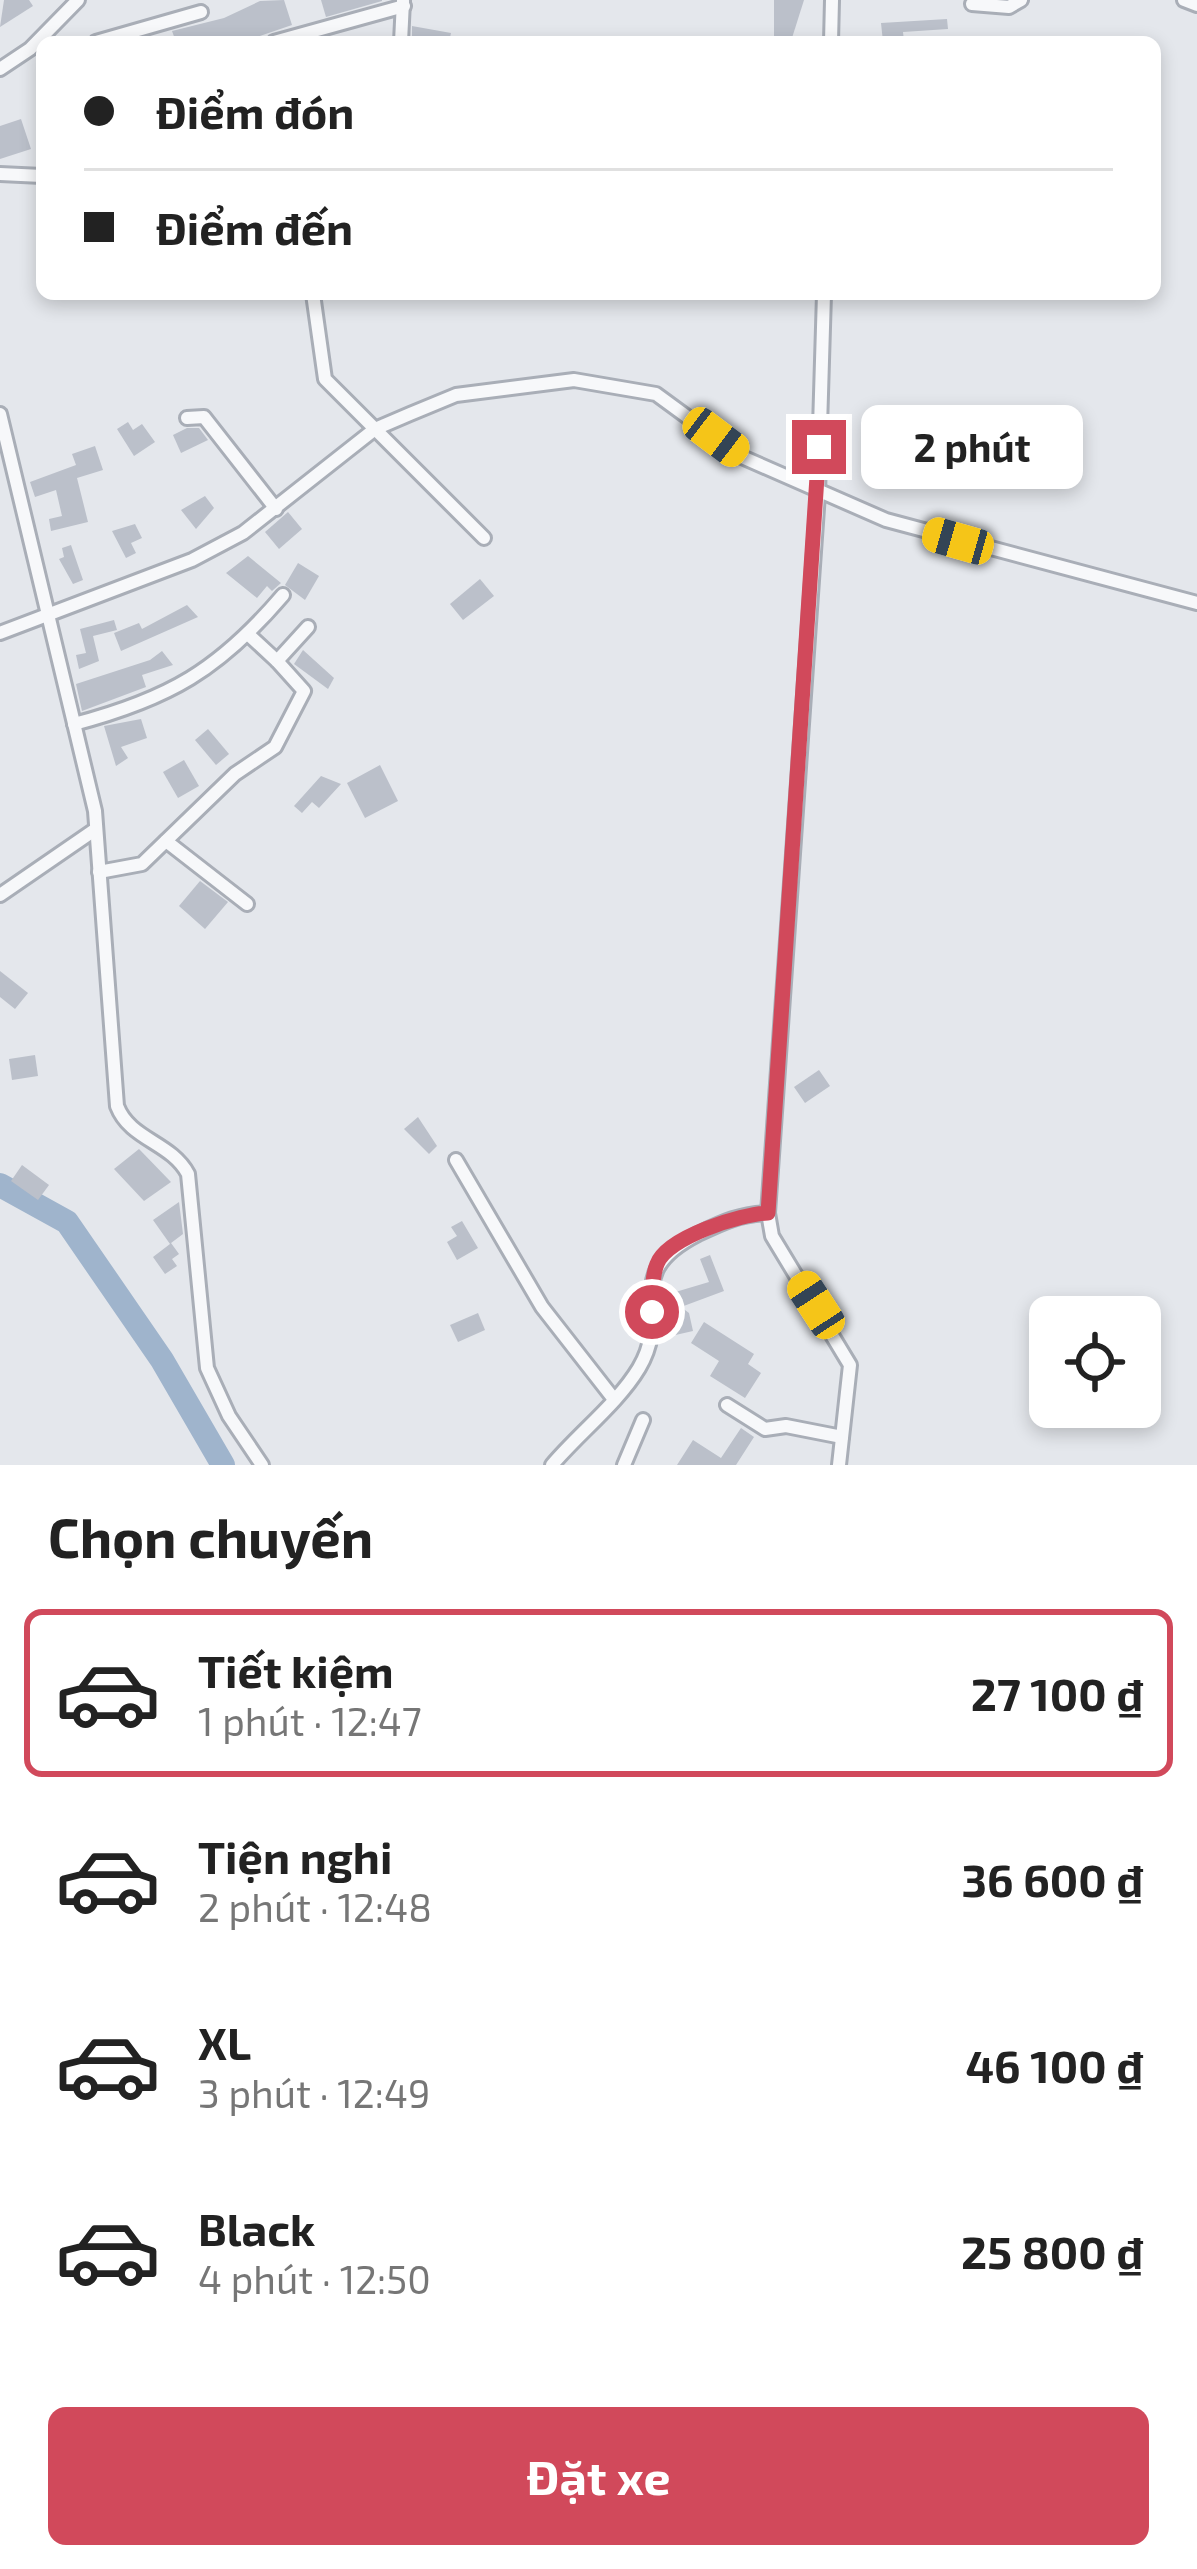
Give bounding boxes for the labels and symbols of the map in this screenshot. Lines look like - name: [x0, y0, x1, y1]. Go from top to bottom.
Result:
- car: [676, 401, 756, 473]
- callout: 2 phút: [861, 405, 1083, 489]
- route end: [792, 420, 846, 474]
- car: [918, 514, 998, 568]
- car: [781, 1265, 851, 1345]
- route start: [625, 1285, 679, 1339]

